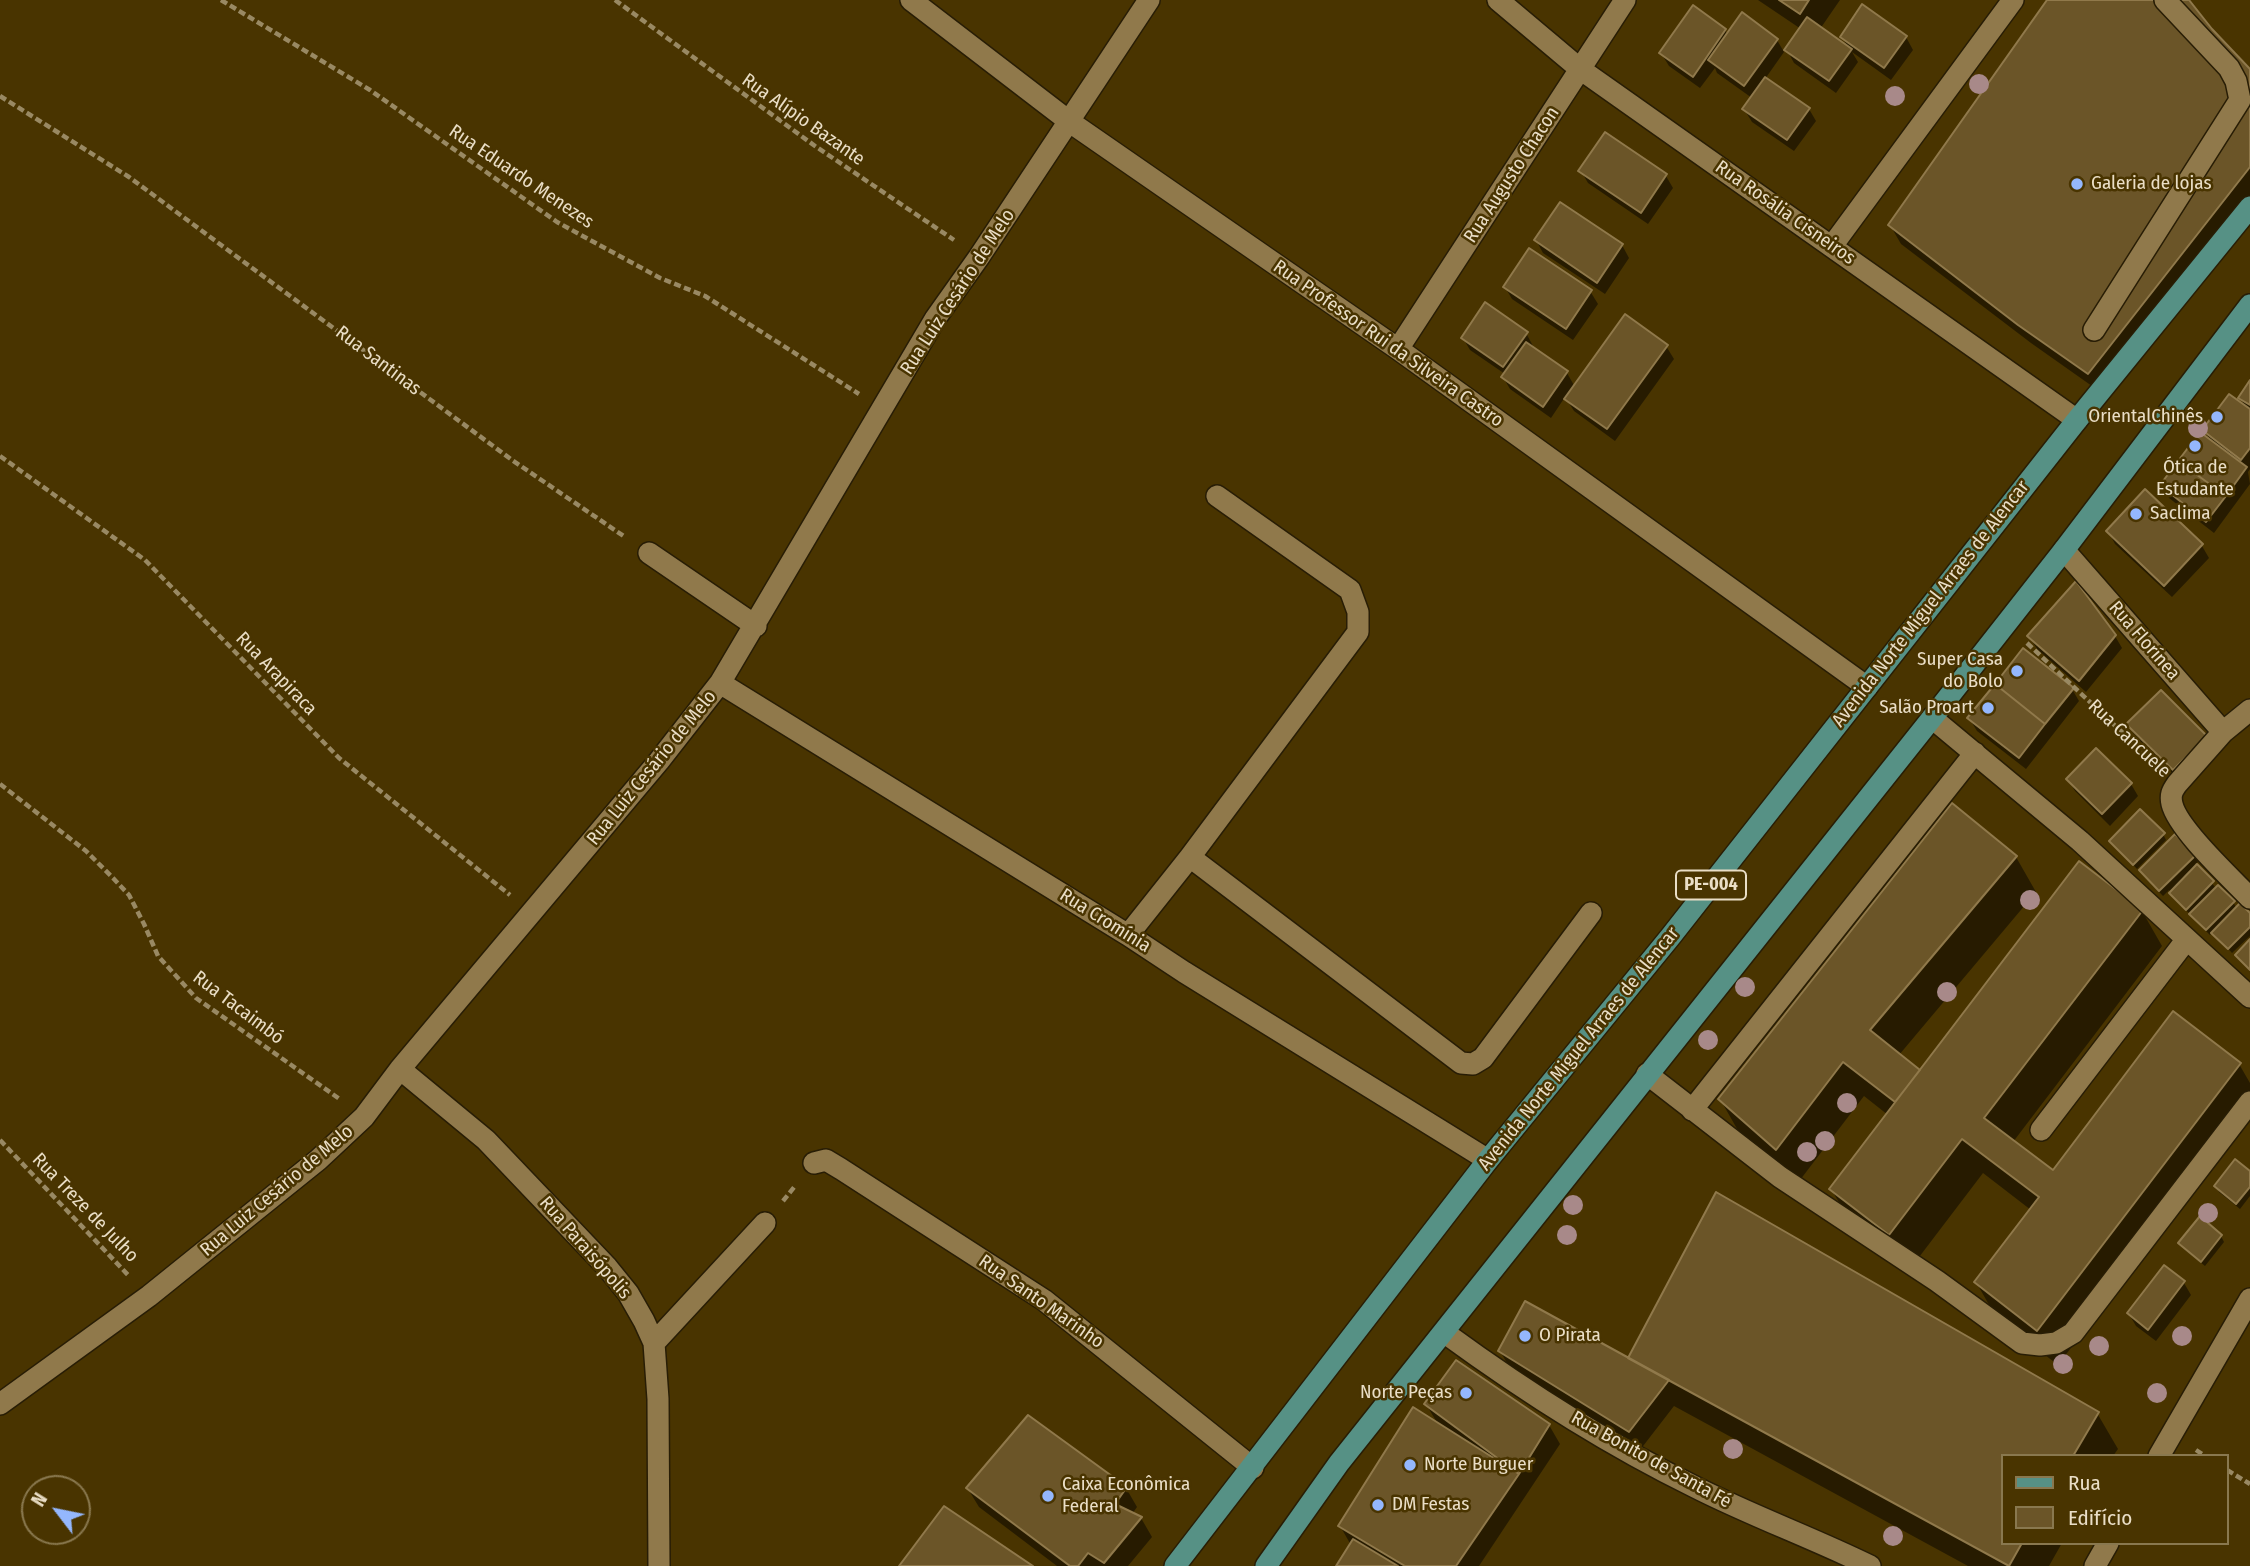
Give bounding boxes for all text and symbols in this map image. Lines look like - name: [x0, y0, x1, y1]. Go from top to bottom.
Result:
- street label: Rua Alípio Bazante: [737, 69, 869, 171]
- street label: Rua Augusto Chacon: [1459, 103, 1565, 247]
- street label: Rua Eduardo Menezes: [444, 120, 598, 234]
- street label: Rua Rosália Cisneiros: [1711, 156, 1859, 270]
- place label: Galeria de lojas: [2091, 173, 2212, 195]
- marker: Galeria de lojas: [2069, 176, 2085, 192]
- street label: Rua Luiz Cesário de Melo: [896, 205, 1020, 379]
- street label: Rua Professor Rui da Silveira Castro: [1268, 256, 1508, 432]
- street label: Rua Santinas: [331, 321, 425, 401]
- place label: OrientalChinês: [2088, 406, 2203, 428]
- marker: OrientalChinês: [2209, 409, 2225, 425]
- marker: Ótica de Estudante: [2187, 438, 2203, 454]
- place label: Ótica de Estudante: [2156, 457, 2234, 501]
- street label: Avenida Norte Miguel Arraes de Alencar: [1828, 476, 2034, 732]
- place label: Saclima: [2150, 503, 2211, 525]
- marker: Saclima: [2128, 506, 2144, 522]
- street label: Rua Florínea: [2104, 597, 2184, 685]
- street label: Rua Arapiraca: [231, 628, 321, 720]
- place label: Super Casa do Bolo: [1917, 649, 2003, 693]
- marker: Super Casa do Bolo: [2009, 663, 2025, 679]
- street label: Rua Luiz Cesário de Melo: [583, 686, 721, 850]
- street label: Rua Cancuele: [2083, 695, 2175, 783]
- place label: Salão Proart: [1879, 697, 1974, 719]
- marker: Salão Proart: [1980, 700, 1996, 716]
- road number: PE-004: [1676, 870, 1746, 900]
- street label: Rua Cromínia: [1055, 884, 1155, 958]
- street label: Avenida Norte Miguel Arraes de Alencar: [1474, 923, 1684, 1175]
- street label: Rua Tacaimbó: [188, 966, 288, 1050]
- street label: Rua Luiz Cesário de Melo: [196, 1120, 358, 1262]
- street label: Rua Treze de Julho: [27, 1149, 143, 1267]
- street label: Rua Paraisópolis: [534, 1192, 636, 1304]
- street label: Rua Santo Marinho: [974, 1250, 1108, 1354]
- place label: O Pirata: [1539, 1325, 1601, 1347]
- marker: O Pirata: [1517, 1328, 1533, 1344]
- place label: Norte Peças: [1360, 1382, 1452, 1404]
- marker: Norte Peças: [1458, 1385, 1474, 1401]
- street label: Rua Bonito de Santa Fé: [1567, 1407, 1735, 1513]
- place label: Norte Burguer: [1424, 1454, 1533, 1476]
- legend: [2002, 1454, 2229, 1545]
- marker: Norte Burguer: [1402, 1457, 1418, 1473]
- text: Rua: [2068, 1470, 2101, 1496]
- place label: Caixa Econômica Federal: [1062, 1474, 1190, 1518]
- north arrow: [21, 1475, 91, 1545]
- marker: Caixa Econômica Federal: [1040, 1488, 1056, 1504]
- text: N: [27, 1489, 52, 1511]
- place label: DM Festas: [1392, 1494, 1469, 1516]
- marker: DM Festas: [1370, 1497, 1386, 1513]
- text: Edifício: [2068, 1505, 2132, 1531]

